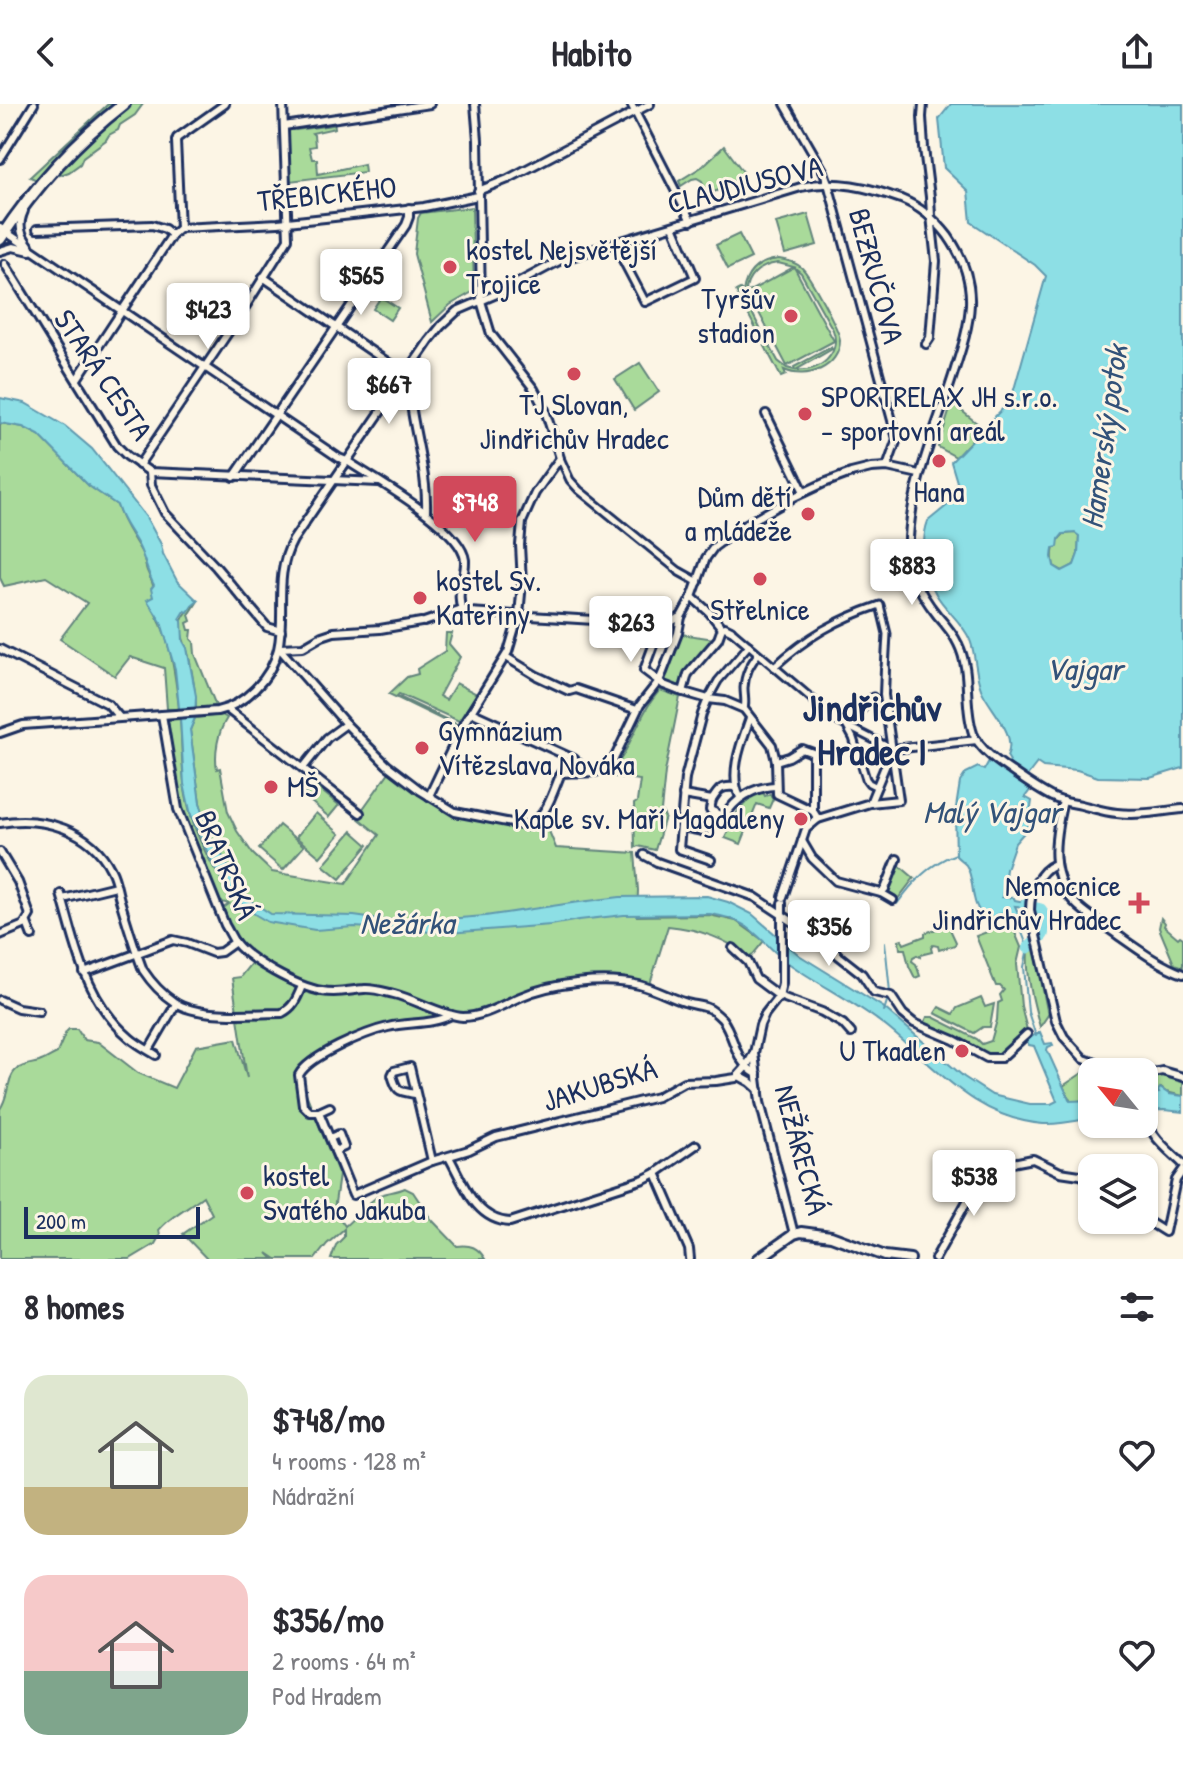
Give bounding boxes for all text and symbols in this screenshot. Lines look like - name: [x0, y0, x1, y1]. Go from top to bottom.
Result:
- text: Habito: [551, 28, 632, 77]
- icon: back: [24, 30, 68, 74]
- icon: share: [1115, 30, 1159, 74]
- street label: CLAUDIUSOVA: [663, 145, 827, 223]
- street label: TŘEBICKÉHO: [256, 166, 398, 220]
- street label: BEZRUČOVA: [840, 204, 914, 348]
- place label: kostel Nejsvětější Trojice: [466, 229, 657, 303]
- pin: $565: [314, 249, 408, 317]
- text: $565: [338, 257, 384, 292]
- marker: kostel Nejsvětější Trojice: [441, 258, 459, 276]
- place label: Tyršův stadion: [697, 278, 775, 352]
- pin: $423: [161, 283, 255, 351]
- text: $423: [185, 291, 231, 326]
- street label: STARÁ CESTA: [45, 301, 162, 448]
- marker: Tyršův stadion: [782, 307, 800, 325]
- water label: Hamerský potok: [1069, 340, 1138, 531]
- pin: $667: [342, 358, 436, 426]
- marker: TJ Slovan, Jindřichův Hradec: [565, 365, 583, 383]
- text: $667: [366, 366, 412, 401]
- place label: SPORTRELAX JH s.r.o. - sportovní areál: [821, 376, 1058, 450]
- place label: TJ Slovan, Jindřichův Hradec: [479, 384, 669, 458]
- marker: SPORTRELAX JH s.r.o. - sportovní areál: [796, 405, 814, 423]
- marker: Hana: [930, 452, 948, 470]
- place label: Hana: [913, 471, 965, 511]
- pin: $748: [428, 476, 522, 544]
- place label: Dům dětí a mládeže: [685, 476, 792, 550]
- text: $748: [451, 484, 499, 519]
- marker: Dům dětí a mládeže: [799, 505, 817, 523]
- pin: $883: [865, 539, 959, 607]
- text: $883: [888, 547, 936, 582]
- place label: kostel Sv. Kateřiny: [436, 560, 541, 634]
- marker: Střelnice: [751, 570, 769, 588]
- marker: kostel Sv. Kateřiny: [411, 589, 429, 607]
- place label: Střelnice: [710, 589, 810, 629]
- pin: $263: [584, 596, 678, 664]
- text: $263: [607, 604, 655, 639]
- water label: Vajgar: [1045, 647, 1126, 690]
- district label: Jindřichův Hradec I: [803, 681, 942, 777]
- place label: Gymnázium Vítězslava Nováka: [438, 710, 635, 784]
- marker: Gymnázium Vítězslava Nováka: [413, 739, 431, 757]
- place label: MŠ: [287, 766, 319, 806]
- marker: MŠ: [262, 778, 280, 796]
- water label: Malý Vajgar: [923, 790, 1065, 833]
- place label: Kaple sv. Maří Magdaleny: [514, 798, 785, 838]
- street label: BRATRSKÁ: [186, 804, 268, 926]
- marker: Kaple sv. Maří Magdaleny: [792, 810, 810, 828]
- place label: Nemocnice Jindřichův Hradec: [932, 865, 1121, 939]
- marker: Nemocnice Jindřichův Hradec: [1128, 892, 1150, 914]
- pin: $356: [782, 900, 876, 968]
- water label: Nežárka: [360, 901, 458, 944]
- text: $356: [806, 908, 852, 943]
- place label: U Tkadlen: [839, 1030, 946, 1070]
- marker: U Tkadlen: [953, 1042, 971, 1060]
- street label: JAKUBSKÁ: [538, 1048, 662, 1120]
- north arrow: [1078, 1058, 1158, 1138]
- map controls: [1078, 1058, 1158, 1234]
- street label: NEŽÁRECKÁ: [765, 1080, 839, 1219]
- pin: $538: [927, 1150, 1021, 1218]
- button: layers: [1078, 1154, 1158, 1234]
- place label: kostel Svatého Jakuba: [263, 1155, 426, 1229]
- text: $538: [950, 1158, 998, 1193]
- marker: kostel Svatého Jakuba: [238, 1184, 256, 1202]
- scale bar: [24, 1203, 200, 1239]
- text: 200 m: [36, 1206, 86, 1236]
- text: 8 homes: [24, 1284, 124, 1330]
- icon: filters: [1115, 1285, 1159, 1329]
- text: $748/mo: [272, 1397, 385, 1443]
- icon: home: [88, 1407, 184, 1503]
- icon: heart: [1115, 1433, 1159, 1477]
- text: 4 rooms · 128 m²: [272, 1443, 426, 1478]
- text: Nádražní: [272, 1478, 355, 1513]
- text: $356/mo: [272, 1597, 384, 1643]
- icon: home: [88, 1607, 184, 1703]
- icon: heart: [1115, 1633, 1159, 1677]
- text: 2 rooms · 64 m²: [272, 1643, 416, 1678]
- text: Pod Hradem: [272, 1678, 382, 1713]

